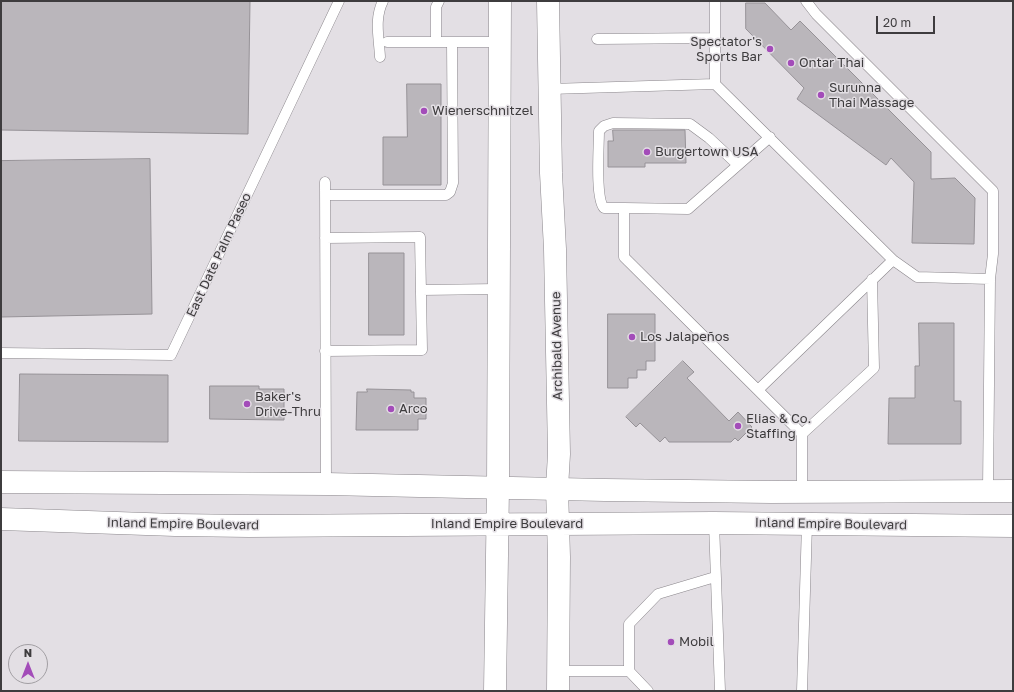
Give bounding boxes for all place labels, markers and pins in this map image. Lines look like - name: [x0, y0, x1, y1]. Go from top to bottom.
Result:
- place label: Spectator's Sports Bar: [690, 34, 762, 65]
- marker: Spectator's Sports Bar: [765, 44, 775, 54]
- place label: Ontar Thai: [799, 55, 864, 71]
- marker: Ontar Thai: [786, 58, 796, 68]
- place label: Surunna Thai Massage: [829, 80, 914, 111]
- marker: Surunna Thai Massage: [816, 90, 826, 100]
- place label: Wienerschnitzel: [432, 103, 533, 119]
- marker: Wienerschnitzel: [419, 106, 429, 116]
- place label: Burgertown USA: [655, 144, 758, 160]
- marker: Burgertown USA: [642, 147, 652, 157]
- place label: Los Jalapeños: [640, 329, 730, 345]
- marker: Los Jalapeños: [627, 332, 637, 342]
- place label: Baker's Drive-Thru: [255, 389, 321, 420]
- marker: Baker's Drive-Thru: [242, 399, 252, 409]
- place label: Arco: [399, 401, 428, 417]
- marker: Arco: [386, 404, 396, 414]
- place label: Elias & Co. Staffing: [746, 411, 811, 442]
- marker: Elias & Co. Staffing: [733, 421, 743, 431]
- place label: Mobil: [679, 634, 714, 650]
- marker: Mobil: [666, 637, 676, 647]

